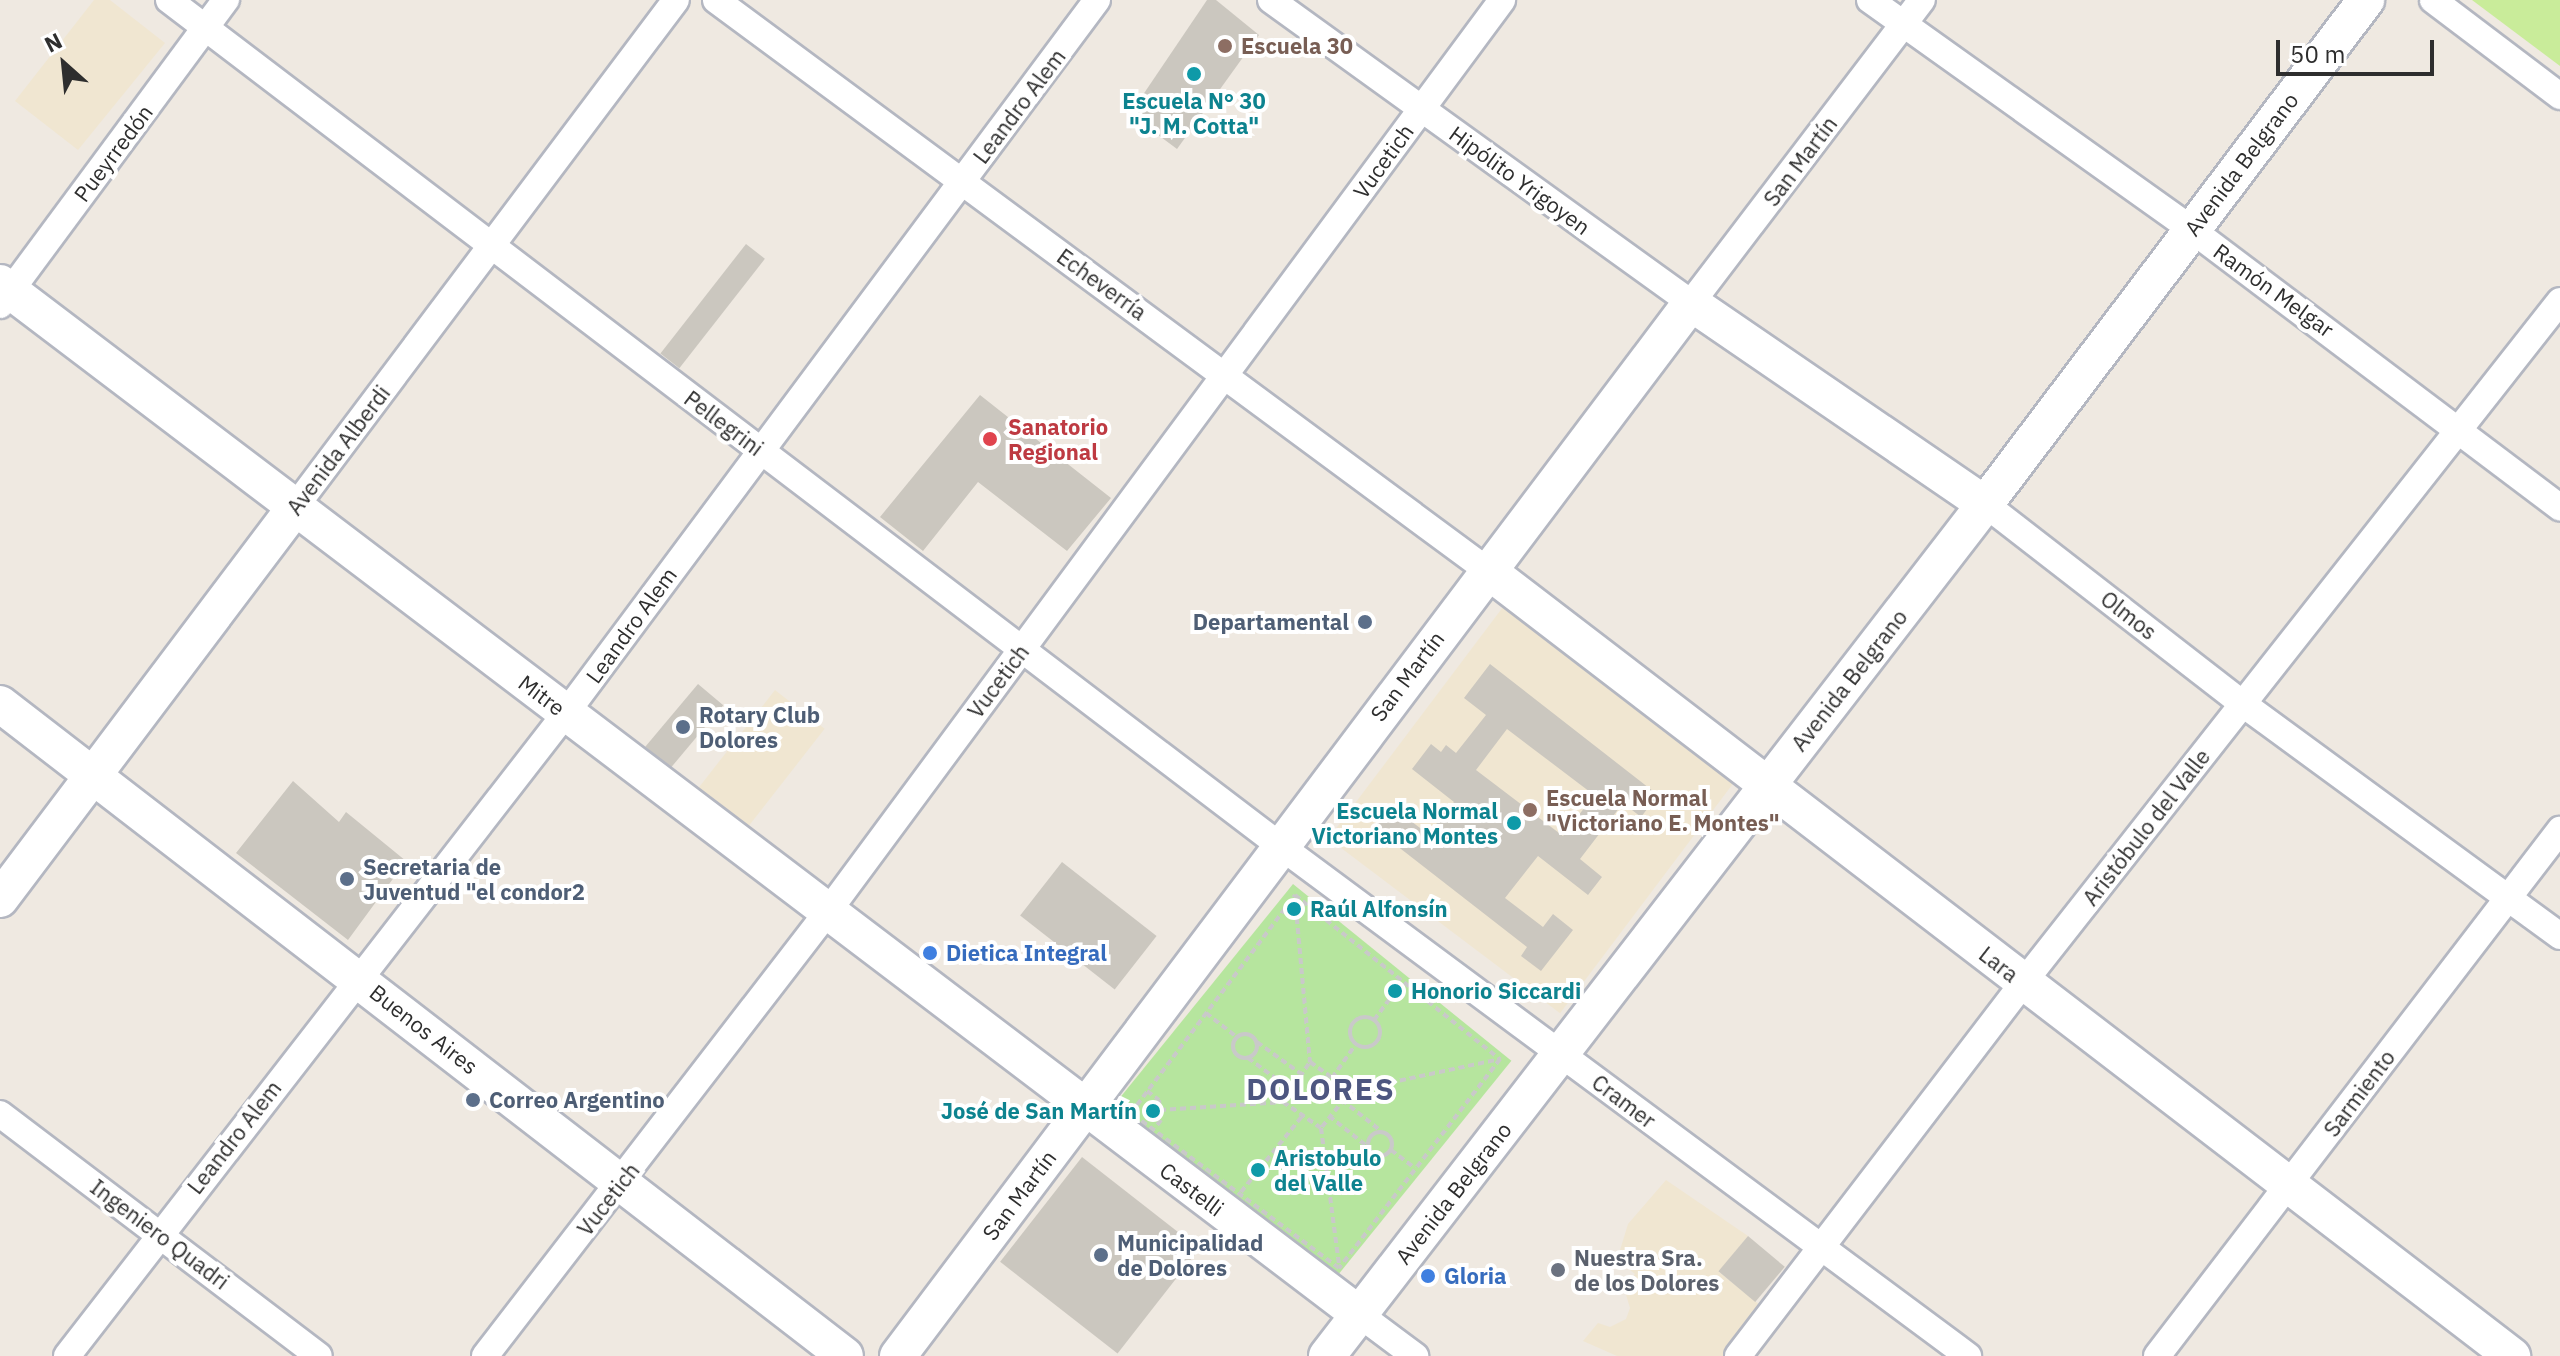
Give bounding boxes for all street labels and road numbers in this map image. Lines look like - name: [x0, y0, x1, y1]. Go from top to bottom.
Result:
- street label: Leandro Alem: [967, 43, 1071, 169]
- street label: Avenida Belgrano: [2178, 87, 2304, 241]
- street label: Pueyrredón: [68, 99, 158, 207]
- street label: San Martín: [1758, 111, 1842, 211]
- street label: Vucetich: [1347, 119, 1419, 203]
- street label: Hipólito Yrigoyen: [1444, 120, 1596, 240]
- street label: Ramón Melgar: [2209, 238, 2339, 342]
- street label: Echeverría: [1052, 243, 1152, 325]
- street label: Avenida Alberdi: [281, 380, 395, 520]
- street label: Pellegrini: [679, 385, 769, 461]
- street label: Leandro Alem: [580, 562, 682, 688]
- street label: Olmos: [2096, 585, 2162, 645]
- street label: Avenida Belgrano: [1785, 604, 1913, 756]
- street label: San Martín: [1365, 626, 1449, 726]
- street label: Vucetich: [962, 639, 1034, 723]
- street label: Mitre: [514, 669, 570, 721]
- street label: Aristóbulo del Valle: [2077, 743, 2215, 911]
- street label: Lara: [1974, 941, 2024, 987]
- street label: Buenos Aires: [365, 979, 483, 1079]
- street label: Sarmiento: [2318, 1044, 2400, 1142]
- street label: Cramer: [1587, 1069, 1661, 1133]
- street label: Leandro Alem: [182, 1075, 286, 1199]
- street label: Avenida Belgrano: [1389, 1117, 1517, 1269]
- street label: San Martín: [977, 1145, 1061, 1245]
- street label: Castelli: [1155, 1156, 1229, 1222]
- street label: Vucetich: [571, 1157, 645, 1241]
- street label: Ingeniero Quadri: [86, 1173, 234, 1295]

